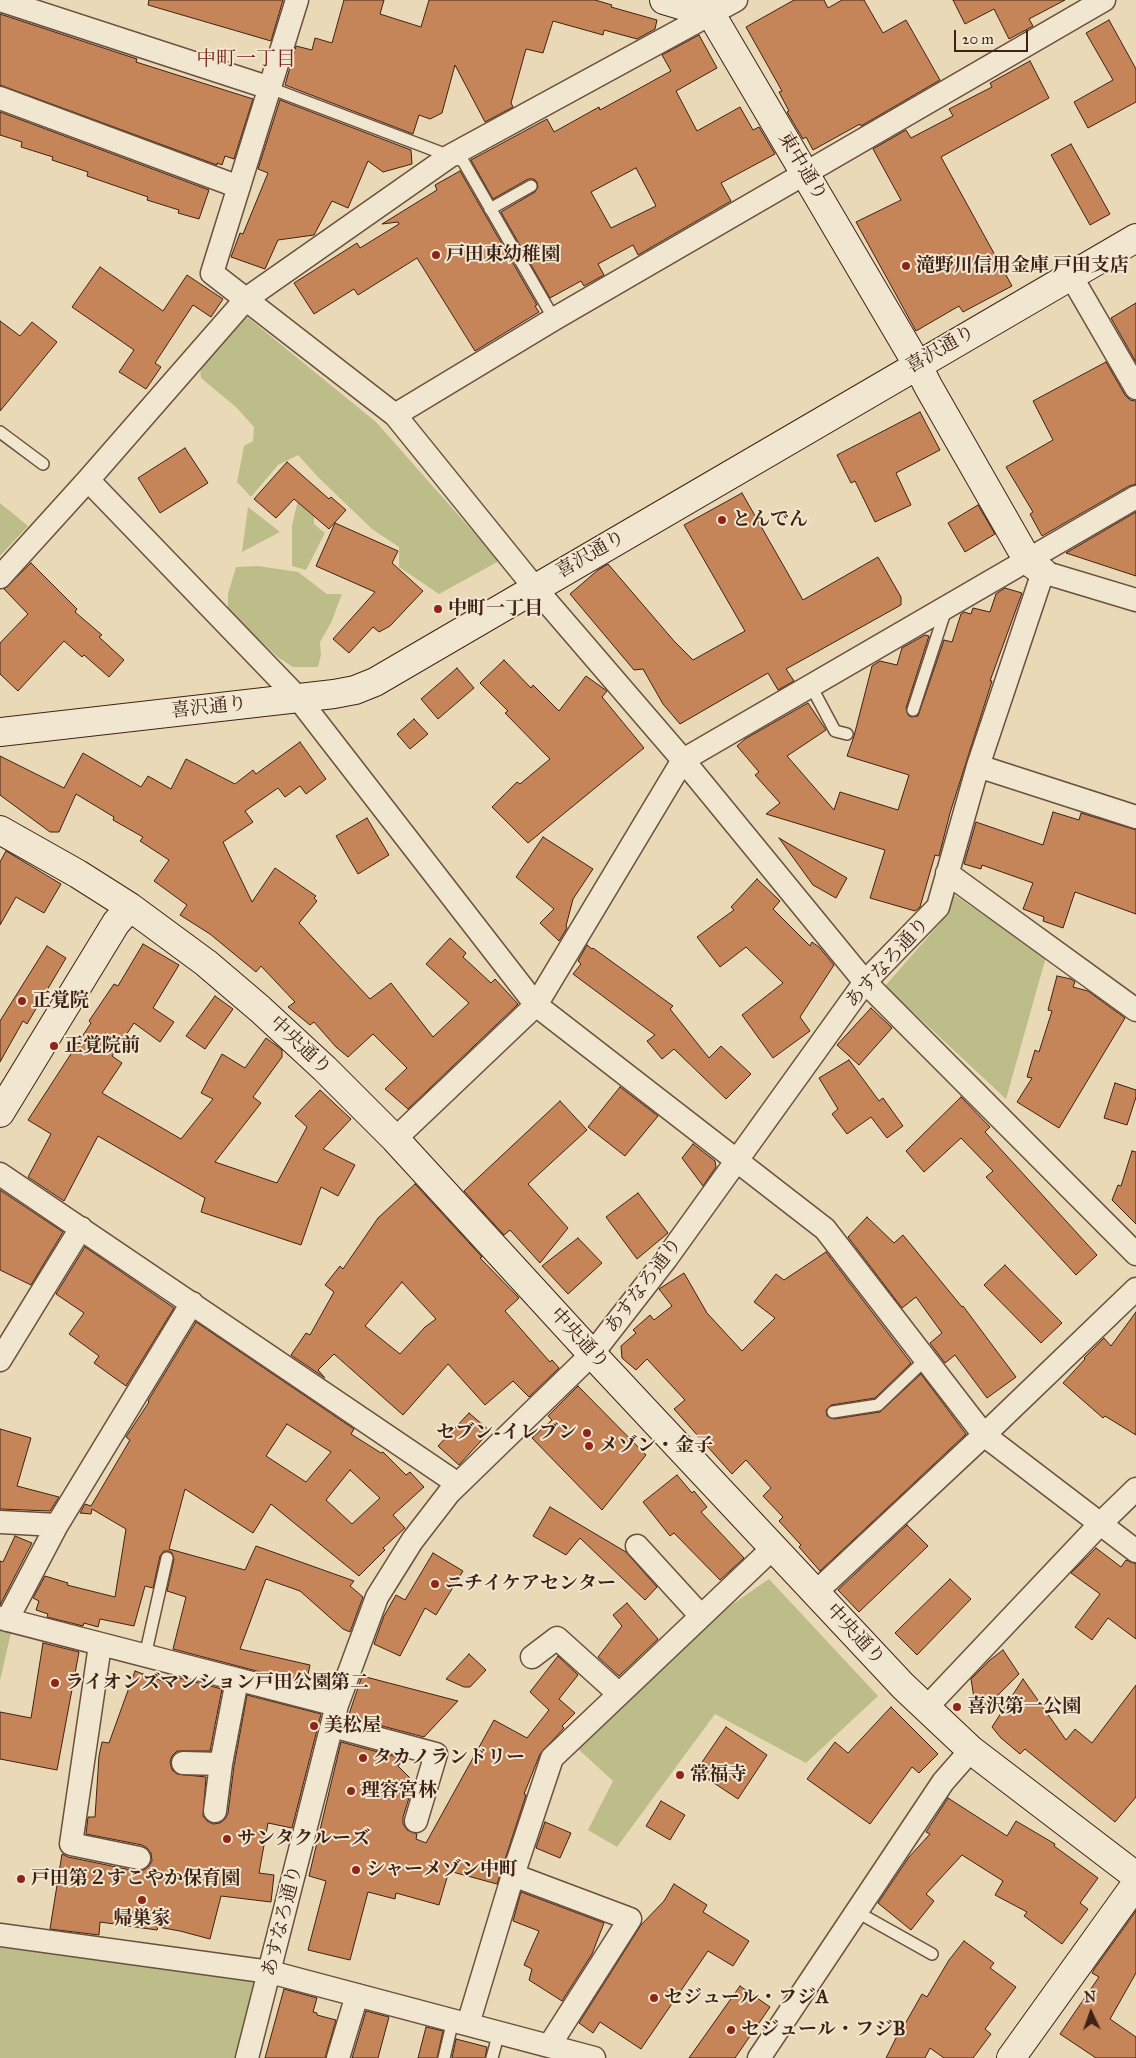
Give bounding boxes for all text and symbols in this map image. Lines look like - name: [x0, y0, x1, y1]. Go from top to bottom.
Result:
- scale bar: [956, 20, 1030, 52]
- text: 20 m: [962, 30, 994, 48]
- district label: 中町一丁目: [196, 48, 296, 72]
- street label: 東中通り: [773, 129, 831, 205]
- place label: 戸田東幼稚園: [446, 244, 560, 266]
- marker: 戸田東幼稚園: [430, 249, 442, 261]
- place label: 滝野川信用金庫 戸田支店: [916, 255, 1129, 277]
- marker: 滝野川信用金庫 戸田支店: [900, 260, 912, 272]
- street label: 喜沢通り: [902, 321, 980, 379]
- place label: とんでん: [732, 509, 808, 531]
- marker: とんでん: [716, 514, 728, 526]
- street label: 喜沢通り: [552, 526, 630, 584]
- place label: 中町一丁目: [448, 598, 543, 620]
- marker: 中町一丁目: [432, 603, 444, 615]
- street label: 喜沢通り: [170, 693, 248, 723]
- street label: あすなろ通り: [841, 913, 935, 1013]
- place label: 正覚院: [32, 990, 89, 1012]
- marker: 正覚院: [16, 995, 28, 1007]
- street label: 中央通り: [264, 1012, 336, 1080]
- place label: 正覚院前: [64, 1035, 140, 1057]
- marker: 正覚院前: [48, 1040, 60, 1052]
- street label: あすなろ通り: [601, 1234, 687, 1338]
- street label: 中央通り: [545, 1303, 613, 1375]
- place label: セブン-イレブン: [436, 1422, 577, 1444]
- marker: セブン-イレブン: [581, 1427, 593, 1439]
- place label: メゾン・金子: [599, 1435, 713, 1457]
- marker: メゾン・金子: [583, 1440, 595, 1452]
- place label: ニチイケアセンター: [445, 1573, 616, 1595]
- marker: ニチイケアセンター: [429, 1578, 441, 1590]
- street label: 中央通り: [821, 1599, 889, 1671]
- place label: ライオンズマンション戸田公園第二: [65, 1672, 369, 1694]
- marker: ライオンズマンション戸田公園第二: [49, 1677, 61, 1689]
- place label: 喜沢第一公園: [967, 1696, 1081, 1718]
- marker: 喜沢第一公園: [951, 1701, 963, 1713]
- place label: 美松屋: [324, 1715, 381, 1737]
- marker: 美松屋: [308, 1720, 320, 1732]
- place label: タカノランドリー: [373, 1747, 525, 1769]
- marker: タカノランドリー: [357, 1752, 369, 1764]
- place label: 常福寺: [690, 1764, 747, 1786]
- marker: 常福寺: [674, 1769, 686, 1781]
- place label: 理容宮林: [361, 1780, 437, 1802]
- marker: 理容宮林: [345, 1785, 357, 1797]
- place label: サンタクルーズ: [237, 1828, 370, 1850]
- marker: サンタクルーズ: [221, 1833, 233, 1845]
- place label: シャーメゾン中町: [366, 1859, 518, 1881]
- street label: あすなろ通り: [258, 1863, 308, 1979]
- marker: シャーメゾン中町: [350, 1864, 362, 1876]
- place label: 戸田第２すこやか保育園: [31, 1868, 240, 1890]
- marker: 戸田第２すこやか保育園: [15, 1873, 27, 1885]
- marker: 帰巣家: [136, 1894, 148, 1906]
- place label: 帰巣家: [114, 1908, 170, 1930]
- place label: セジュール・フジA: [664, 1987, 829, 2009]
- north arrow: [1066, 1988, 1116, 2038]
- text: N: [1084, 1989, 1097, 2006]
- marker: セジュール・フジA: [648, 1992, 660, 2004]
- place label: セジュール・フジB: [741, 2019, 906, 2041]
- marker: セジュール・フジB: [725, 2024, 737, 2036]

